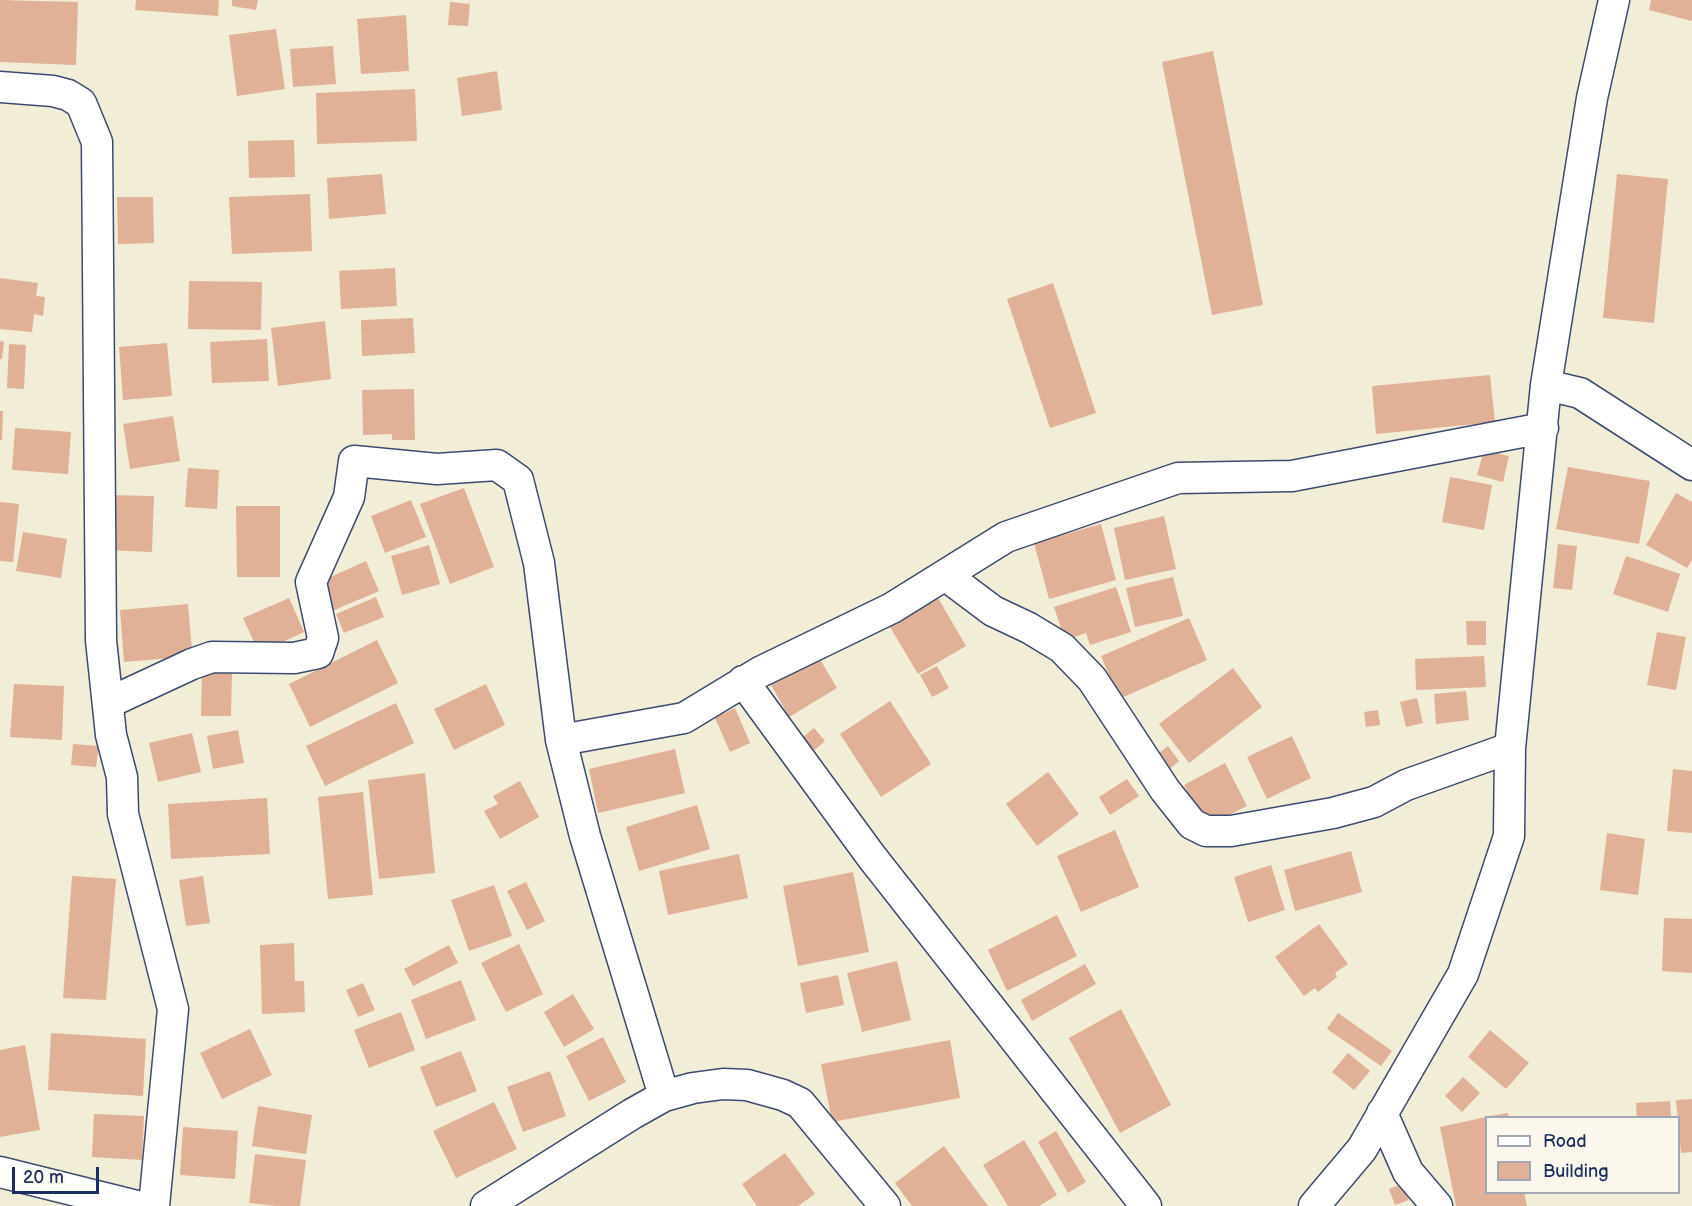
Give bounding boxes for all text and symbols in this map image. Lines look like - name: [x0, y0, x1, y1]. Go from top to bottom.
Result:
- legend: [1485, 1116, 1680, 1194]
- text: Road: [1543, 1131, 1587, 1152]
- scale bar: [15, 1155, 102, 1193]
- text: Building: [1543, 1161, 1609, 1182]
- text: 20 m: [23, 1167, 64, 1188]

